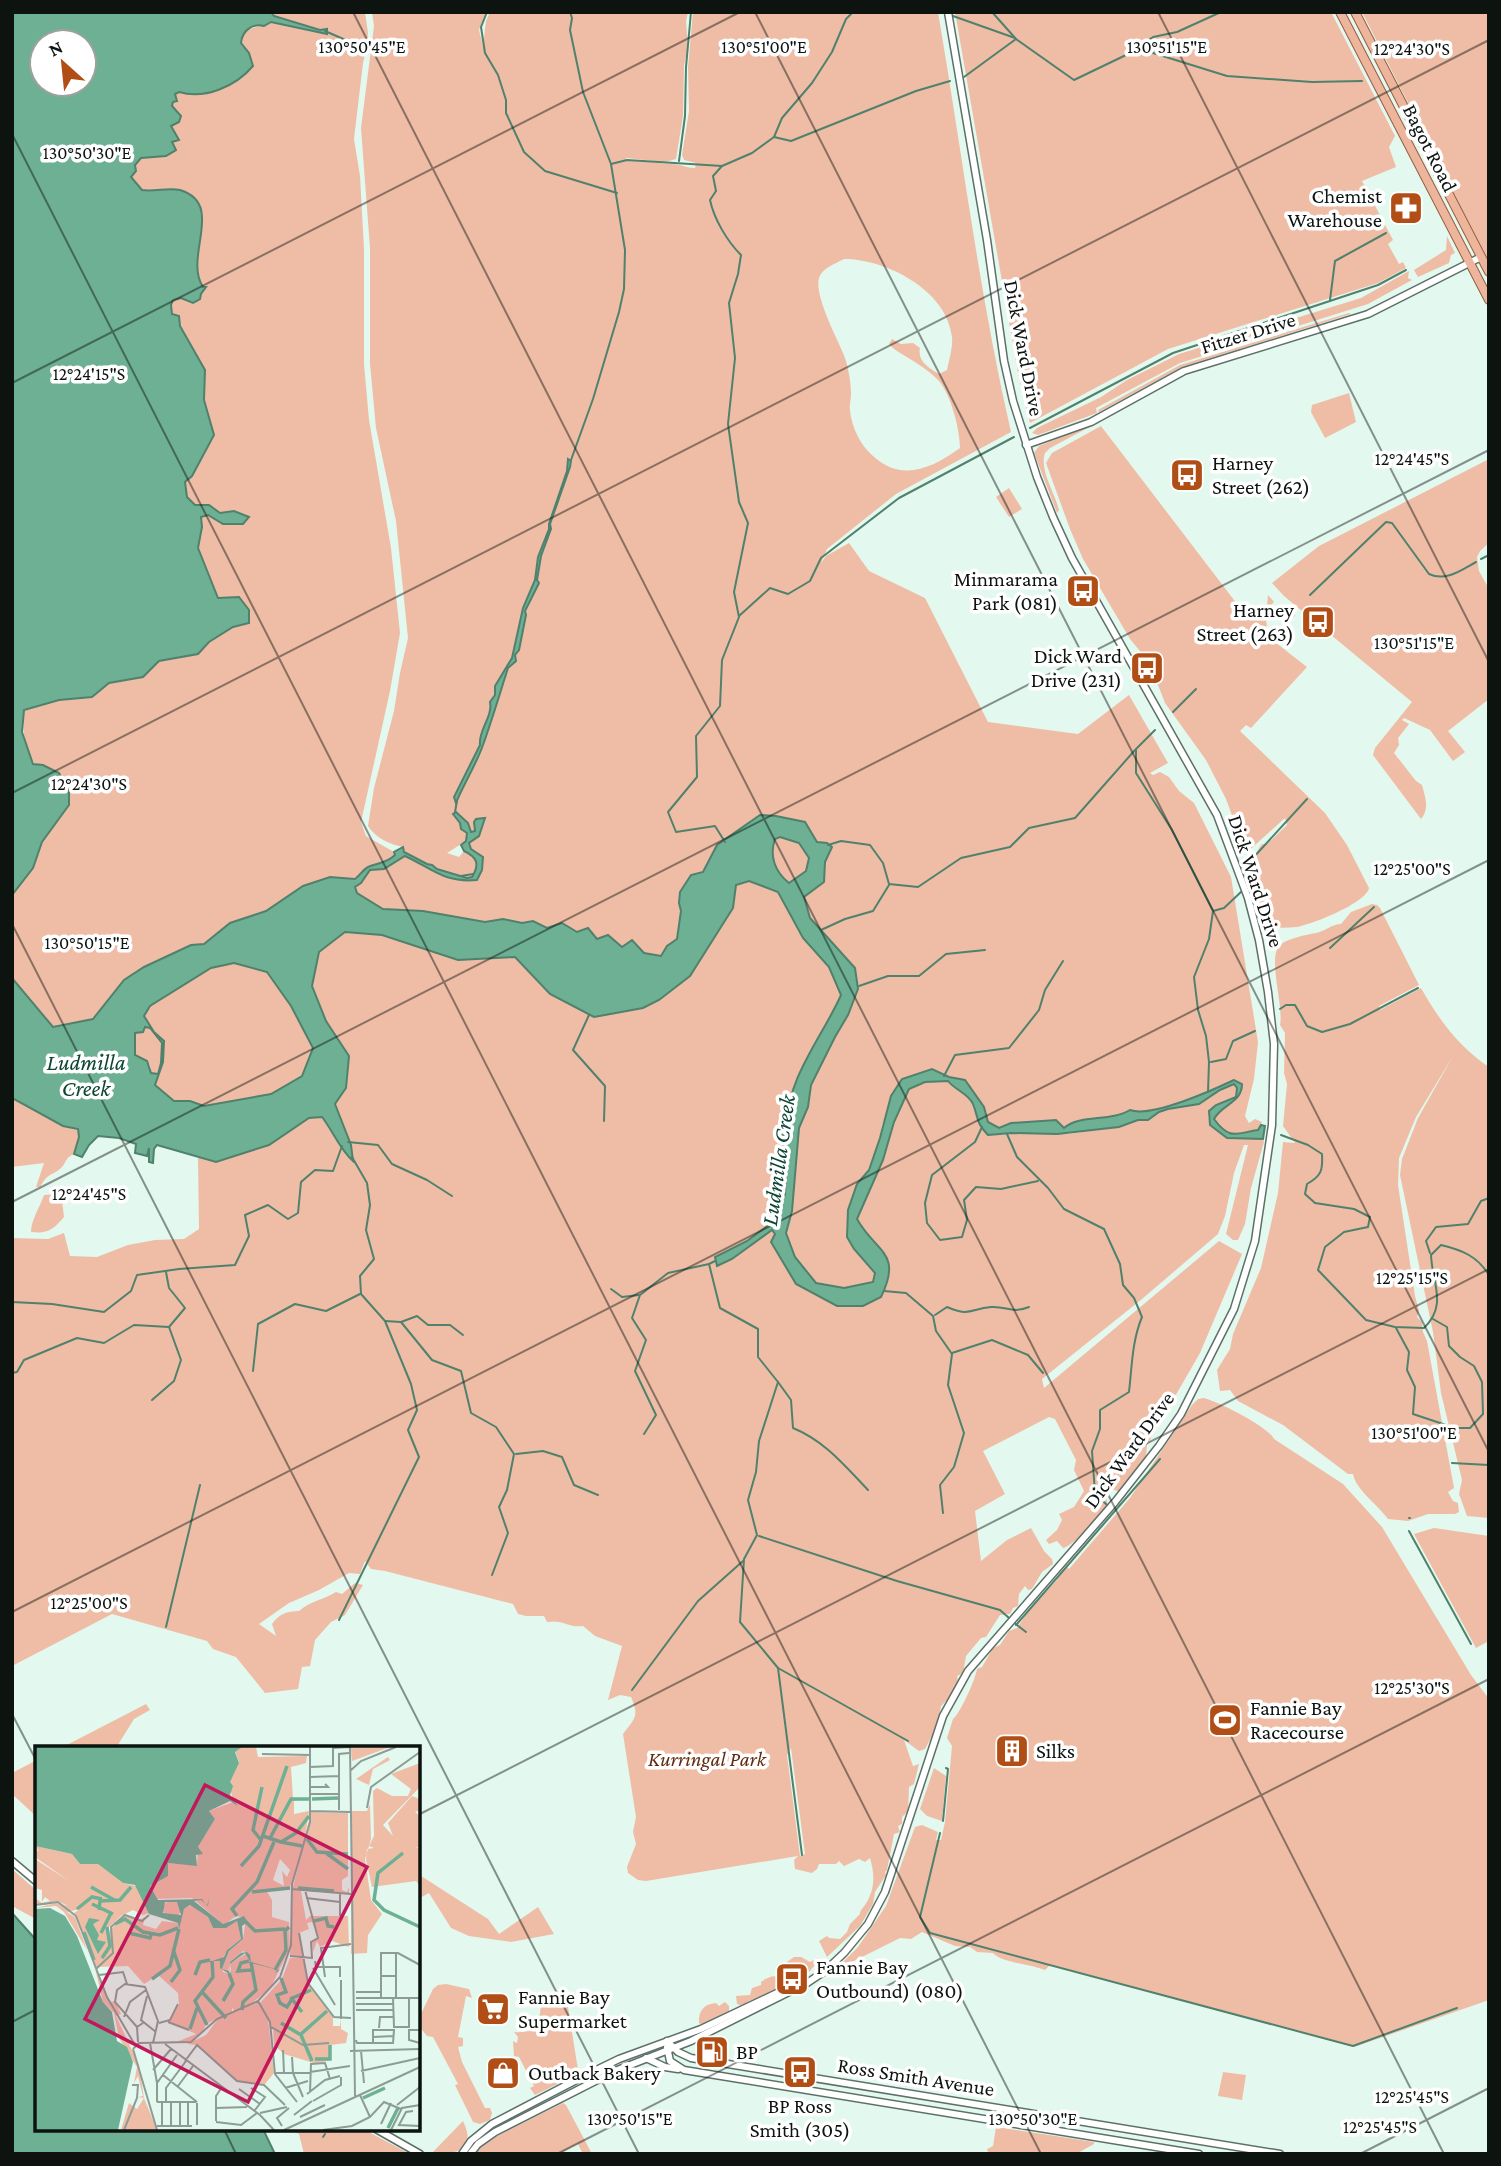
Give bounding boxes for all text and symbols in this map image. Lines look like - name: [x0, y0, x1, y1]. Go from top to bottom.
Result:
- north arrow: [28, 28, 98, 98]
- text: N: [45, 36, 66, 61]
- text: 130°50'45"E: [318, 37, 406, 57]
- text: 130°51'00"E: [721, 37, 807, 57]
- text: 130°51'15"E: [1127, 37, 1207, 57]
- text: 12°24'30"S: [1374, 39, 1450, 59]
- street label: Bagot Road: [1398, 100, 1462, 196]
- text: 130°50'30"E: [43, 143, 132, 163]
- place label: Chemist Warehouse: [1287, 184, 1383, 232]
- pharmacy icon: Chemist Warehouse: [1387, 189, 1425, 227]
- street label: Dick Ward Drive: [999, 278, 1049, 418]
- street label: Fitzer Drive: [1198, 307, 1298, 359]
- text: 12°24'15"S: [53, 364, 125, 384]
- text: 12°24'45"S: [1375, 449, 1449, 469]
- place label: Harney Street (262): [1212, 451, 1310, 499]
- bus stop icon: Harney Street (262): [1168, 456, 1206, 494]
- place label: Minmarama Park (081): [954, 567, 1058, 615]
- bus stop icon: Minmarama Park (081): [1064, 572, 1102, 610]
- place label: Harney Street (263): [1196, 598, 1294, 646]
- bus stop icon: Harney Street (263): [1299, 603, 1337, 641]
- text: 130°51'15"E: [1374, 633, 1454, 653]
- place label: Dick Ward Drive (231): [1031, 644, 1122, 692]
- bus stop icon: Dick Ward Drive (231): [1128, 649, 1166, 687]
- text: 12°24'30"S: [51, 774, 127, 794]
- street label: Dick Ward Drive: [1223, 812, 1289, 950]
- text: 12°25'00"S: [1373, 859, 1451, 879]
- text: 130°50'15"E: [44, 933, 130, 953]
- water label: Ludmilla Creek: [47, 1049, 126, 1101]
- water label: Ludmilla Creek: [756, 1092, 800, 1227]
- text: 12°24'45"S: [52, 1184, 126, 1204]
- text: 12°25'15"S: [1376, 1268, 1448, 1288]
- street label: Dick Ward Drive: [1079, 1387, 1179, 1513]
- text: 130°51'00"E: [1371, 1423, 1457, 1443]
- text: 12°25'00"S: [50, 1593, 128, 1613]
- text: 12°25'30"S: [1374, 1678, 1450, 1698]
- place label: Fannie Bay Racecourse: [1250, 1696, 1344, 1744]
- sports icon: Fannie Bay Racecourse: [1206, 1701, 1244, 1739]
- building icon: Silks: [993, 1732, 1031, 1770]
- place label: Silks: [1036, 1739, 1075, 1763]
- inset map: [35, 1746, 420, 2131]
- park label: Kurringal Park: [648, 1747, 767, 1771]
- place label: Fannie Bay Outbound) (080): [816, 1955, 964, 2003]
- bus stop icon: Fannie Bay Outbound) (080): [773, 1960, 811, 1998]
- place label: Fannie Bay Supermarket: [518, 1985, 628, 2033]
- supermarket icon: Fannie Bay Supermarket: [474, 1990, 512, 2028]
- fuel station icon: BP: [693, 2033, 731, 2071]
- place label: BP: [736, 2040, 758, 2064]
- bus stop icon: BP Ross Smith (305): [781, 2053, 819, 2091]
- street label: Ross Smith Avenue: [836, 2053, 996, 2101]
- shop icon: Outback Bakery: [484, 2054, 522, 2092]
- place label: Outback Bakery: [528, 2061, 661, 2085]
- text: 12°25'45"S: [1375, 2087, 1449, 2107]
- place label: BP Ross Smith (305): [750, 2094, 850, 2142]
- text: 130°50'15"E: [587, 2109, 673, 2129]
- text: 130°50'30"E: [989, 2109, 1078, 2129]
- text: 12°25'45"S: [1343, 2117, 1417, 2137]

